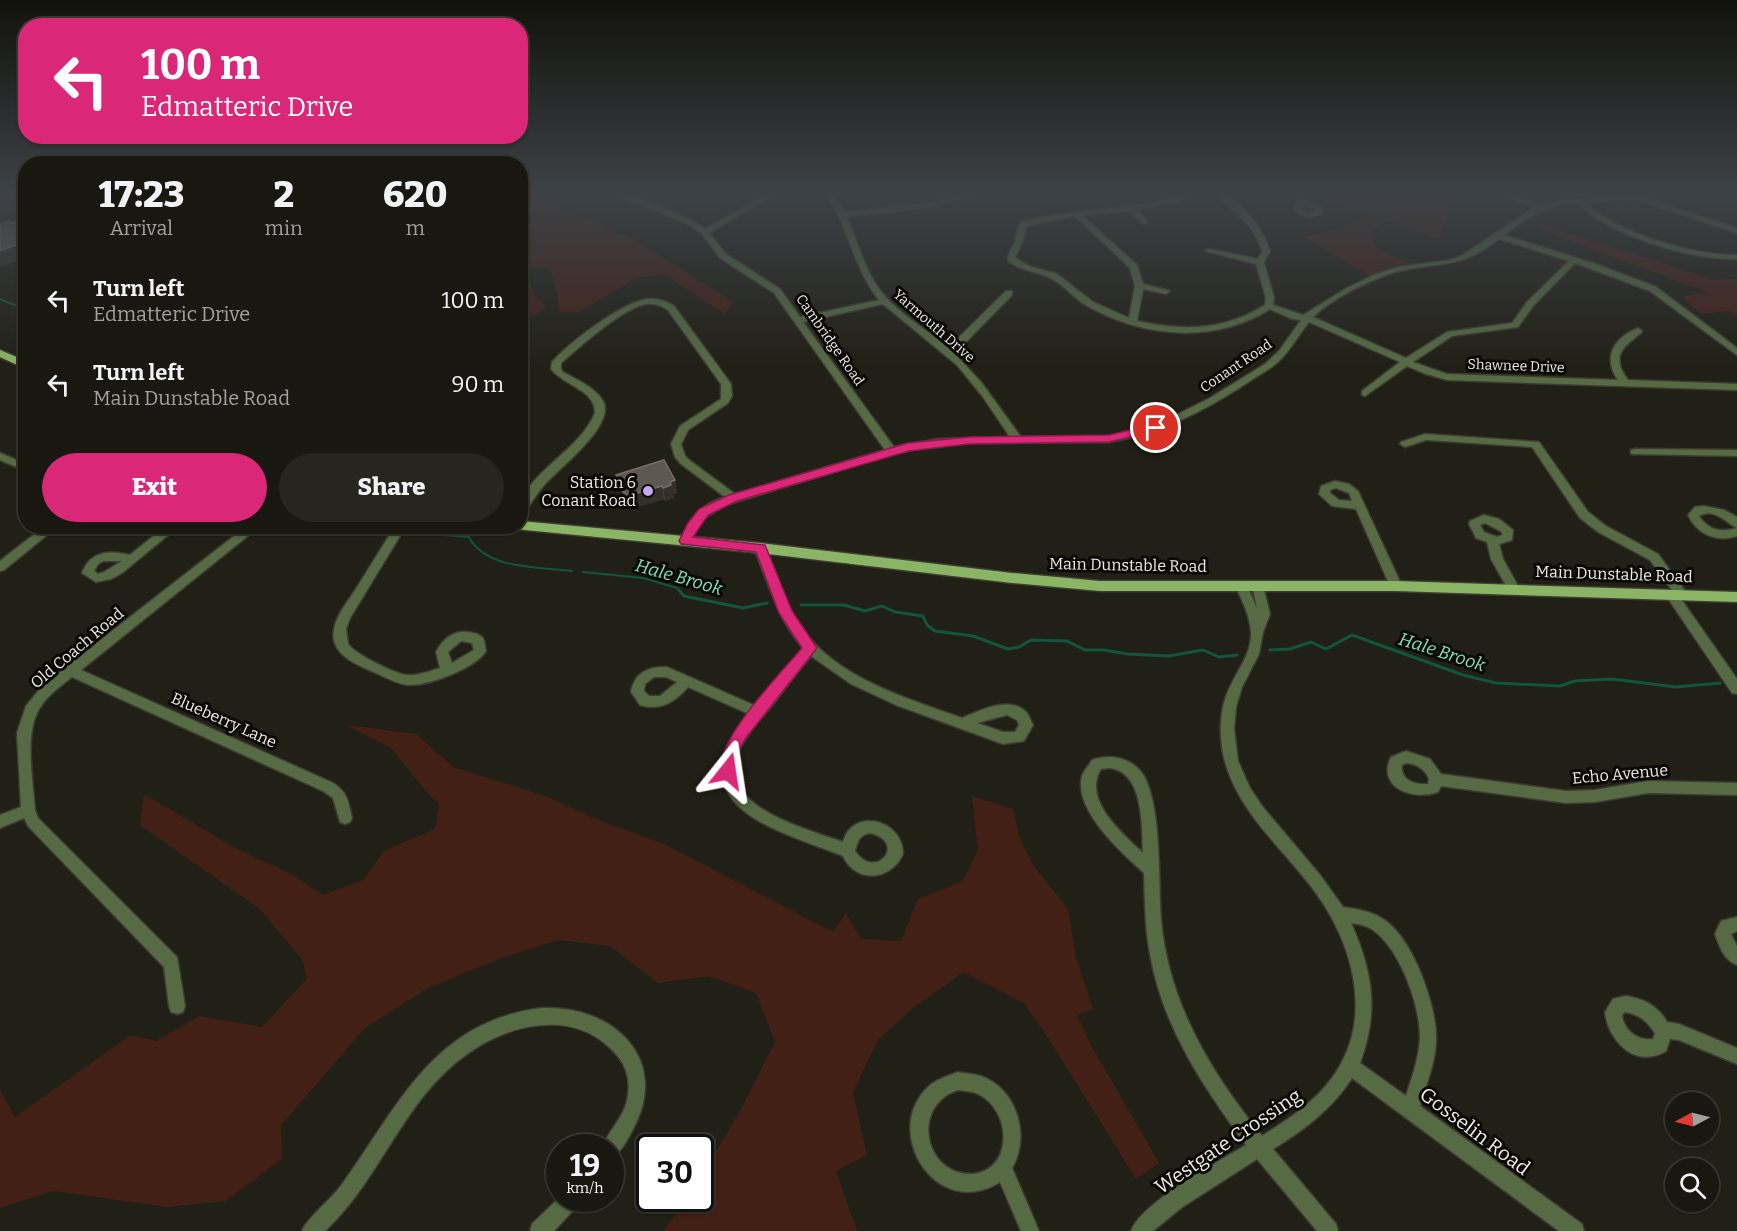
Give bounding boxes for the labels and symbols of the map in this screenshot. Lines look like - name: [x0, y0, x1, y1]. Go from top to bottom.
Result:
- street label: Yarmouth Drive: [890, 286, 978, 366]
- street label: Cambridge Road: [792, 291, 868, 389]
- street label: Conant Road: [1197, 336, 1275, 396]
- street label: Shawnee Drive: [1467, 356, 1565, 376]
- pin: [1130, 402, 1181, 453]
- place label: Station 6 Conant Road: [541, 473, 636, 510]
- marker: Station 6 Conant Road: [641, 484, 655, 498]
- water label: Hale Brook: [633, 554, 725, 600]
- street label: Main Dunstable Road: [1049, 554, 1208, 576]
- street label: Main Dunstable Road: [1535, 562, 1694, 586]
- street label: Old Coach Road: [27, 603, 128, 692]
- water label: Hale Brook: [1396, 628, 1488, 676]
- street label: Blueberry Lane: [168, 688, 280, 752]
- position arrow: [696, 739, 760, 803]
- street label: Echo Avenue: [1571, 760, 1669, 788]
- street label: Gosselin Road: [1415, 1082, 1535, 1180]
- street label: Westgate Crossing: [1150, 1083, 1306, 1199]
- north arrow: [1665, 1092, 1719, 1146]
- speed limit sign: 30: [636, 1134, 714, 1212]

